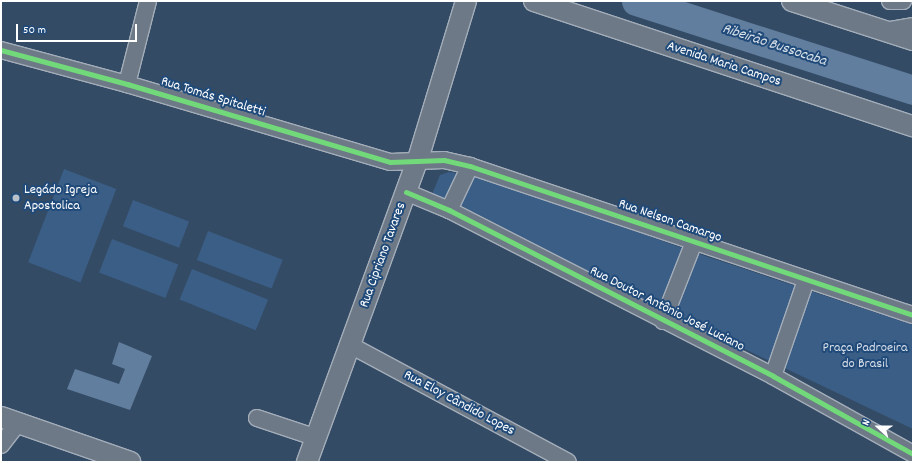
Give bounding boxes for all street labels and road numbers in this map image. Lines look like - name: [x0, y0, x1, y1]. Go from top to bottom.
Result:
- street label: Avenida Maria Campos: [665, 38, 783, 90]
- street label: Rua Tomás Spitaletti: [159, 73, 267, 121]
- street label: Rua Nelson Camargo: [616, 195, 724, 247]
- street label: Rua Cipriano Tavares: [356, 200, 410, 310]
- street label: Rua Doutor Antônio José Luciano: [587, 263, 747, 355]
- street label: Rua Eloy Cândido Lopes: [401, 367, 517, 439]

